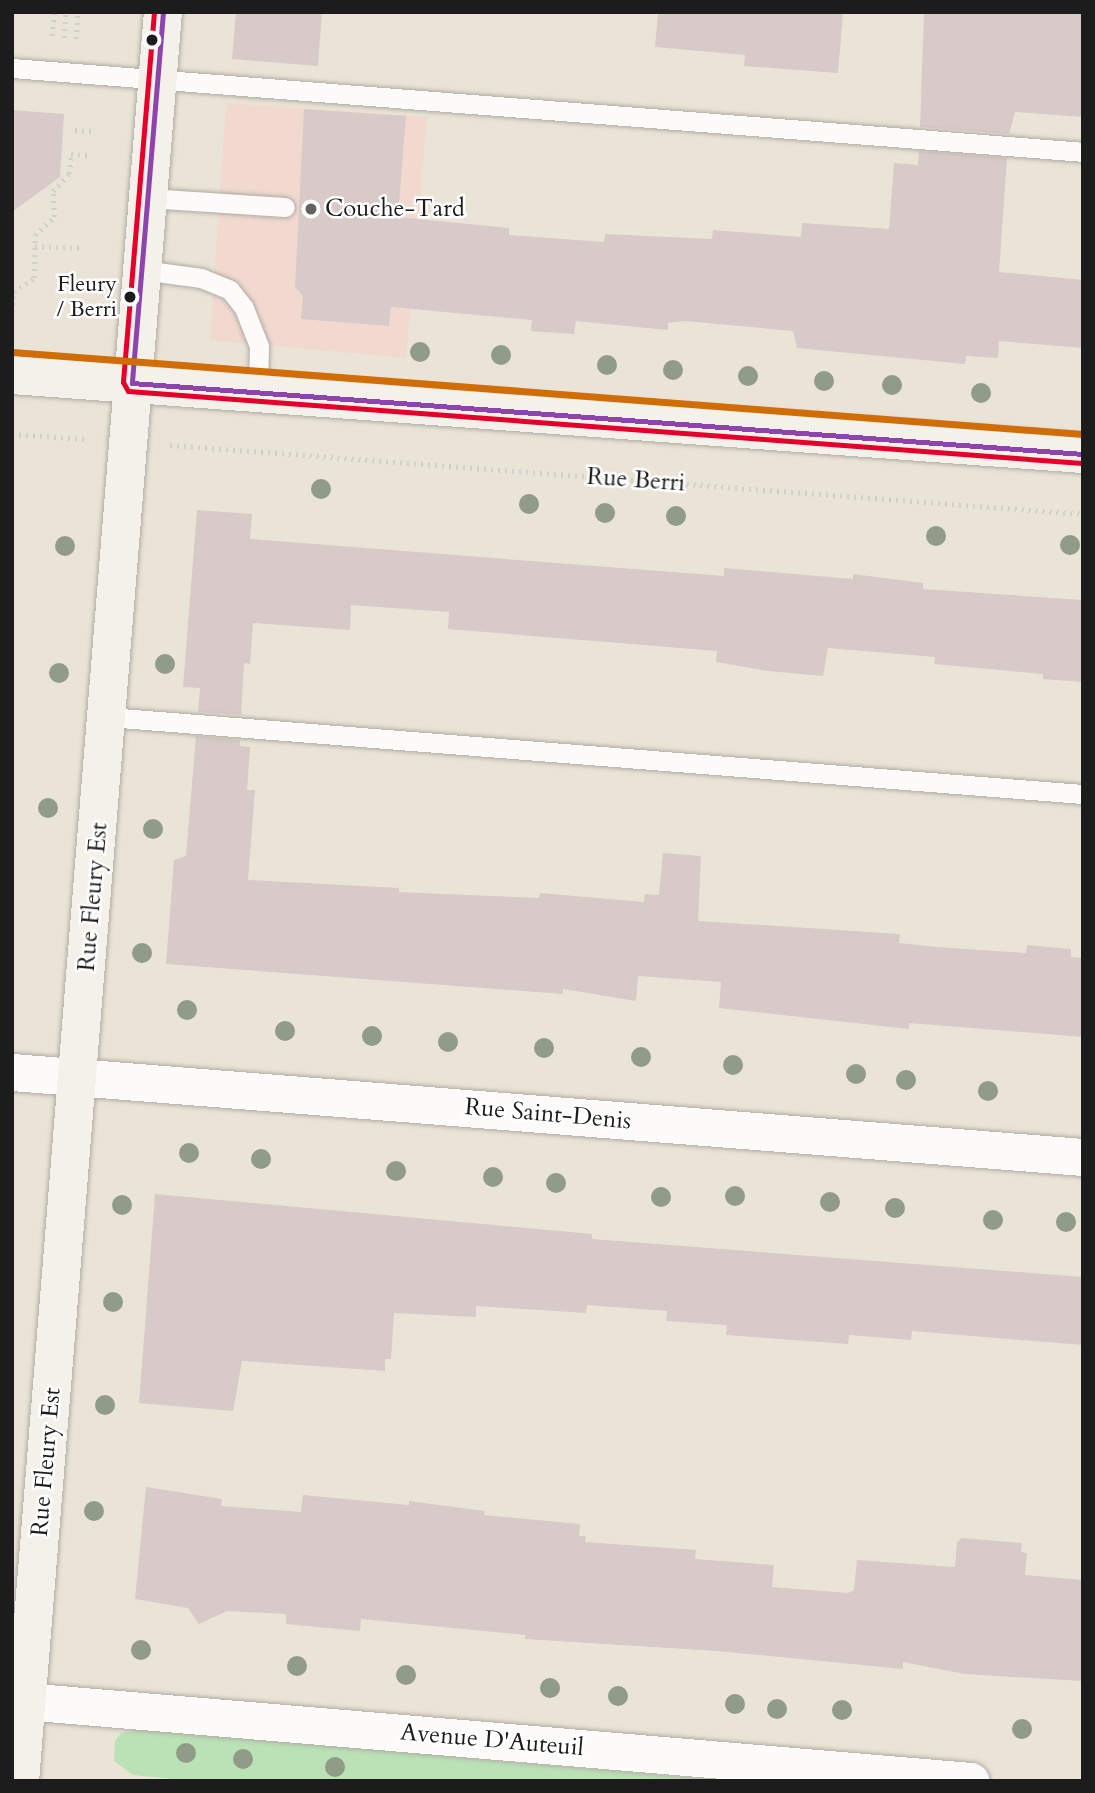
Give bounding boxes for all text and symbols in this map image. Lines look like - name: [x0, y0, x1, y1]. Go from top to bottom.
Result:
- unlabelled marker: [145, 33, 159, 47]
- place label: Couche-Tard: [325, 195, 465, 223]
- marker: Couche-Tard: [303, 201, 319, 217]
- place label: Fleury / Berri: [57, 271, 117, 322]
- marker: Fleury / Berri: [123, 290, 137, 304]
- street label: Rue Berri: [586, 462, 686, 498]
- street label: Rue Fleury Est: [72, 821, 114, 973]
- street label: Rue Saint-Denis: [464, 1092, 632, 1136]
- street label: Rue Fleury Est: [25, 1386, 67, 1538]
- street label: Avenue D'Auteuil: [399, 1718, 585, 1762]

